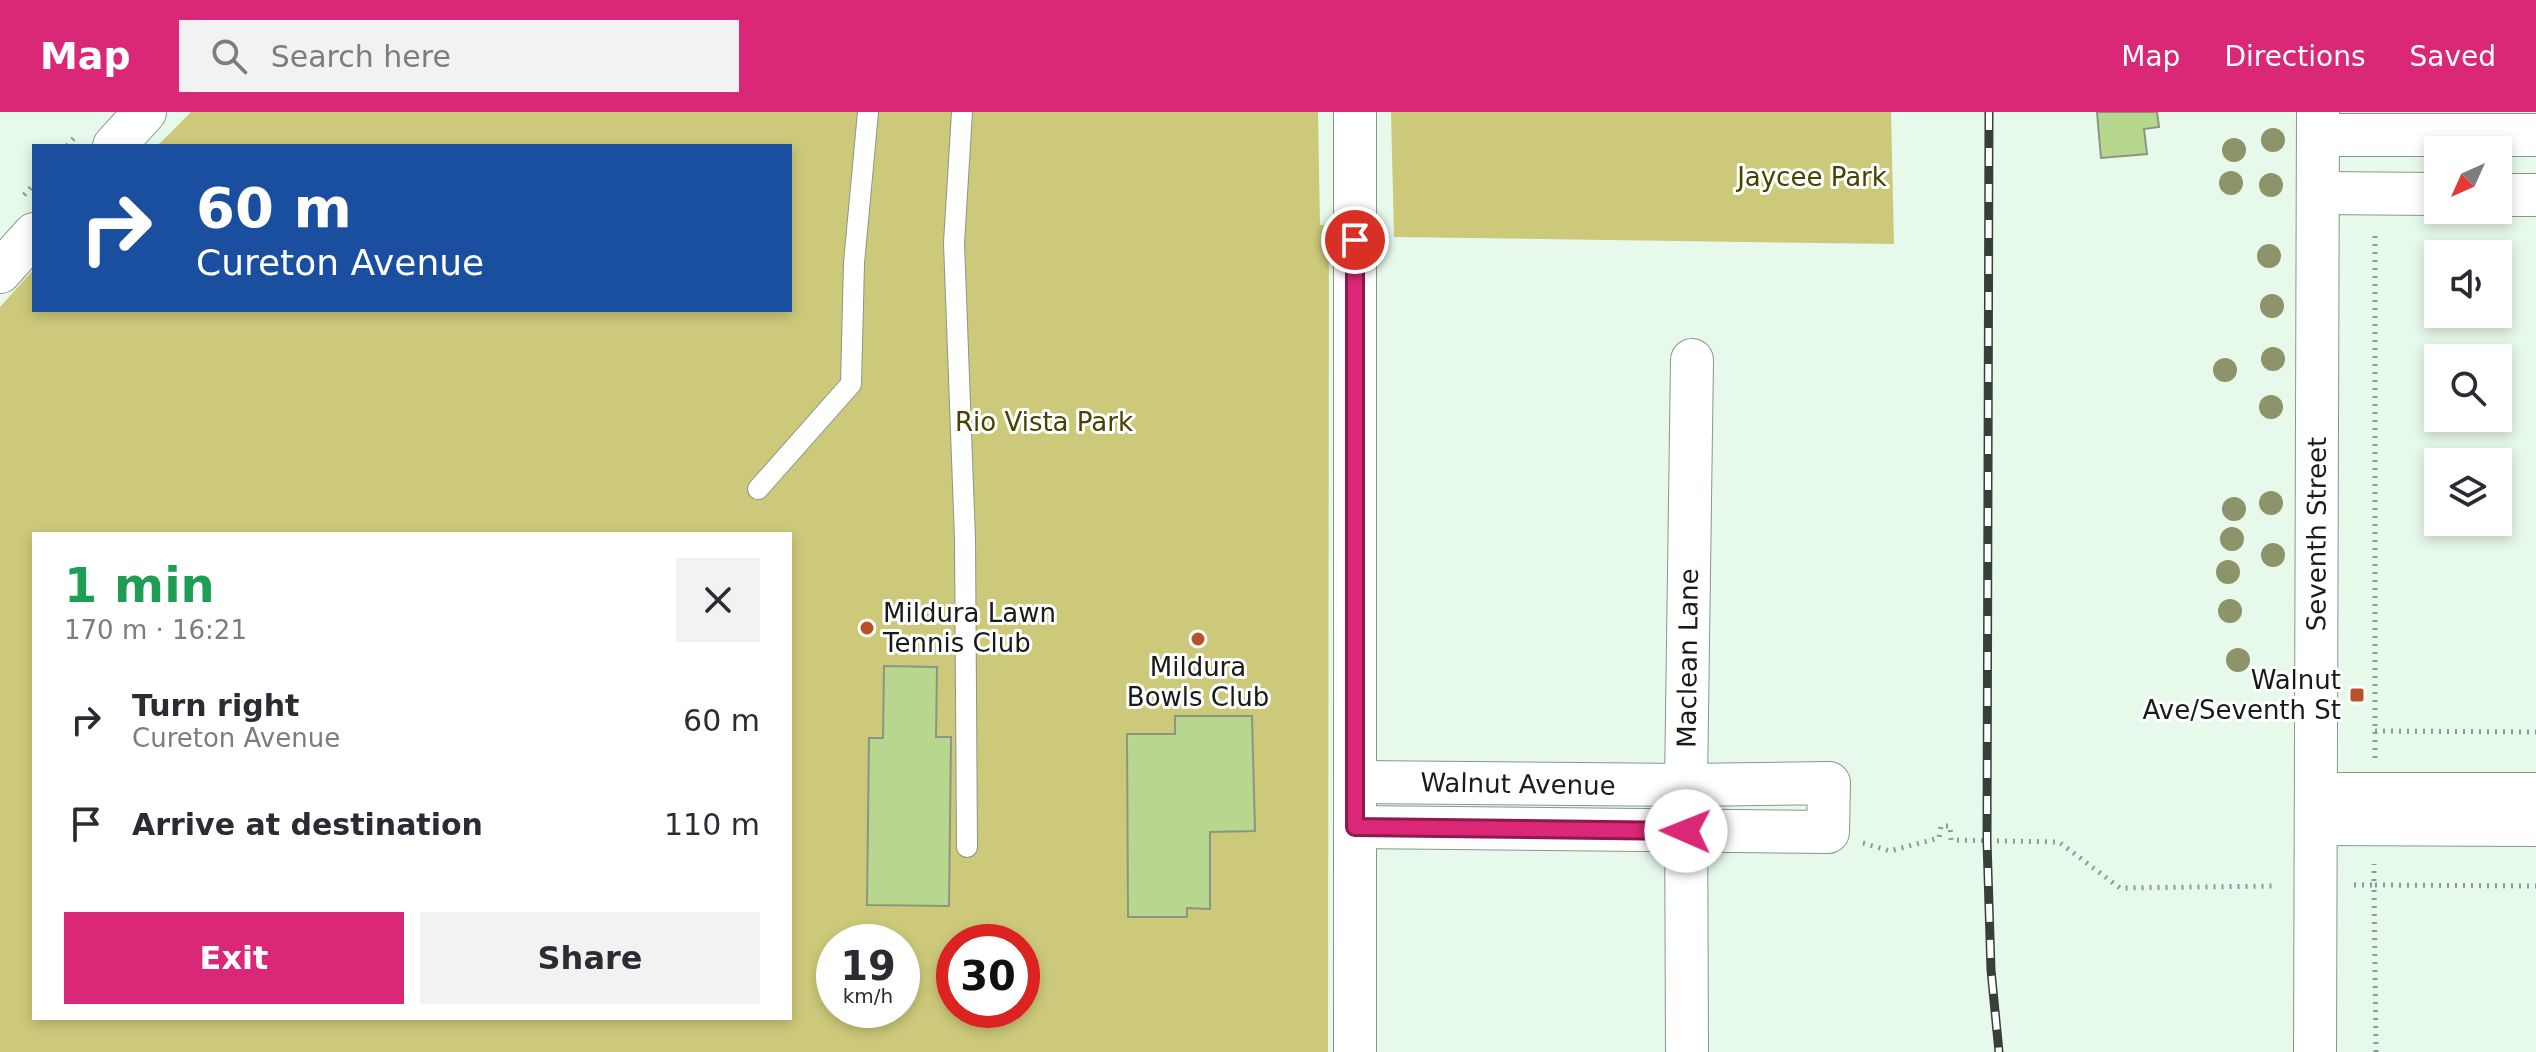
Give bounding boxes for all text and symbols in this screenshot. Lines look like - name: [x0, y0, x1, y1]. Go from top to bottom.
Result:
- search box: [179, 20, 739, 92]
- text: Map: [40, 34, 131, 78]
- icon: search: [207, 34, 251, 78]
- text: Search here: [271, 39, 451, 74]
- text: Map: [2121, 40, 2180, 73]
- text: Directions: [2224, 40, 2365, 73]
- text: Saved: [2409, 40, 2496, 73]
- north arrow: [2424, 136, 2512, 224]
- map controls: [2424, 136, 2512, 536]
- park label: Jaycee Park: [1735, 162, 1887, 192]
- text: 60 m: [196, 175, 352, 240]
- icon: right: [64, 176, 168, 280]
- pin: [1321, 206, 1389, 274]
- icon: arrive: [1333, 218, 1377, 262]
- button: sound: [2424, 240, 2512, 328]
- text: Cureton Avenue: [196, 242, 484, 283]
- button: search: [2424, 344, 2512, 432]
- park label: Rio Vista Park: [955, 407, 1133, 437]
- street label: Seventh Street: [2301, 437, 2332, 631]
- button: layers: [2424, 448, 2512, 536]
- text: 1 min: [64, 557, 215, 613]
- button: close: [676, 558, 760, 642]
- street label: Maclean Lane: [1672, 568, 1704, 748]
- place label: Mildura Lawn Tennis Club: [882, 598, 1056, 658]
- text: 170 m · 16:21: [64, 615, 247, 645]
- marker: Mildura Lawn Tennis Club: [858, 619, 876, 637]
- marker: Mildura Bowls Club: [1189, 630, 1207, 648]
- place label: Mildura Bowls Club: [1127, 652, 1269, 712]
- place label: Walnut Ave/Seventh St: [2143, 665, 2341, 725]
- marker: Walnut Ave/Seventh St: [2348, 686, 2366, 704]
- text: Turn right: [132, 688, 299, 723]
- icon: right: [64, 698, 108, 742]
- text: 60 m: [683, 703, 760, 738]
- text: Cureton Avenue: [132, 723, 340, 753]
- street label: Walnut Avenue: [1420, 767, 1616, 801]
- position arrow: [1644, 789, 1728, 873]
- icon: arrive: [64, 802, 108, 846]
- text: Arrive at destination: [132, 807, 483, 842]
- text: 110 m: [664, 807, 760, 842]
- button: Exit: [64, 912, 404, 1004]
- button: Share: [420, 912, 760, 1004]
- speed limit sign: 30: [936, 924, 1040, 1028]
- text: 19: [840, 943, 896, 989]
- text: km/h: [843, 984, 893, 1008]

